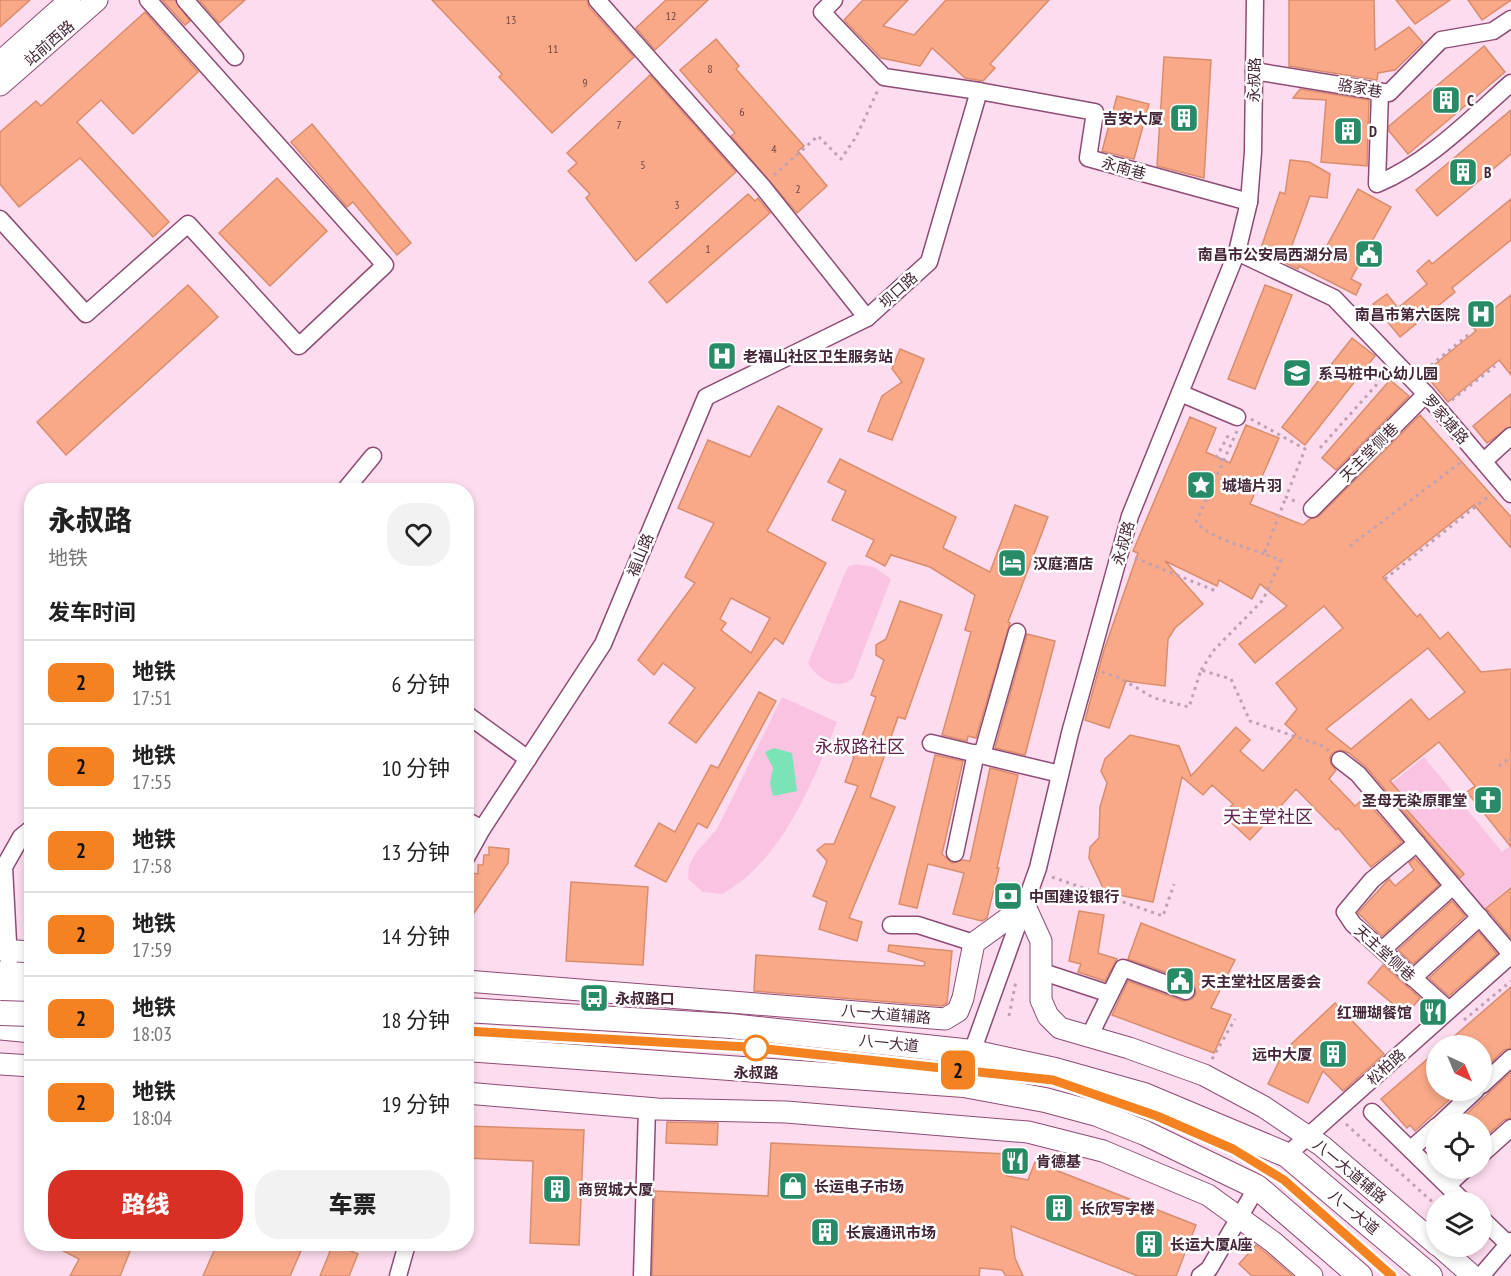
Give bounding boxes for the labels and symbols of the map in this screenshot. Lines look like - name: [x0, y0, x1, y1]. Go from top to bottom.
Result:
- house number: 12: [666, 8, 676, 23]
- house number: 13: [506, 12, 516, 27]
- street label: 站前西路: [20, 16, 78, 70]
- house number: 11: [548, 41, 558, 56]
- street label: 永叔路: [1244, 57, 1264, 103]
- house number: 8: [707, 61, 713, 76]
- house number: 9: [582, 75, 588, 90]
- street label: 骆家巷: [1336, 75, 1384, 101]
- building icon: C: [1430, 84, 1462, 116]
- place label: C: [1467, 91, 1474, 110]
- building icon: 吉安大厦: [1168, 102, 1200, 134]
- house number: 6: [739, 104, 745, 119]
- place label: 吉安大厦: [1103, 109, 1163, 128]
- building icon: D: [1332, 115, 1364, 147]
- house number: 7: [616, 117, 622, 132]
- place label: D: [1369, 122, 1377, 141]
- house number: 4: [771, 141, 777, 156]
- street label: 永南巷: [1100, 153, 1148, 183]
- building icon: B: [1447, 156, 1479, 188]
- house number: 5: [640, 157, 646, 172]
- place label: B: [1484, 163, 1491, 182]
- house number: 2: [795, 181, 801, 196]
- house number: 3: [674, 197, 680, 212]
- public building icon: 南昌市公安局西湖分局: [1353, 238, 1385, 270]
- house number: 1: [705, 241, 711, 256]
- place label: 南昌市公安局西湖分局: [1198, 245, 1348, 264]
- street label: 坝口路: [875, 268, 921, 312]
- hospital icon: 南昌市第六医院: [1465, 298, 1497, 330]
- place label: 南昌市第六医院: [1355, 305, 1460, 324]
- hospital icon: 老福山社区卫生服务站: [706, 340, 738, 372]
- place label: 老福山社区卫生服务站: [743, 347, 893, 366]
- school or university icon: 系马桩中心幼儿园: [1281, 357, 1313, 389]
- place label: 系马桩中心幼儿园: [1318, 364, 1438, 383]
- street label: 罗家塘路: [1419, 390, 1473, 448]
- street label: 天主堂侧巷: [1336, 419, 1402, 485]
- place icon: 城墙片羽: [1185, 469, 1217, 501]
- place label: 城墙片羽: [1222, 476, 1282, 495]
- street label: 永叔路: [1108, 519, 1138, 567]
- street label: 福山路: [623, 531, 657, 579]
- hotel icon: 汉庭酒店: [996, 547, 1028, 579]
- place label: 汉庭酒店: [1033, 554, 1093, 573]
- district label: 永叔路社区: [815, 735, 905, 758]
- church icon: 圣母无染原罪堂: [1472, 784, 1504, 816]
- place label: 圣母无染原罪堂: [1362, 791, 1467, 810]
- district label: 天主堂社区: [1223, 805, 1313, 828]
- bank icon: 中国建设银行: [992, 880, 1024, 912]
- place label: 中国建设银行: [1029, 887, 1119, 906]
- street label: 天主堂侧巷: [1351, 921, 1419, 985]
- public building icon: 天主堂社区居委会: [1164, 965, 1196, 997]
- place label: 天主堂社区居委会: [1201, 972, 1321, 991]
- bus stop icon: 永叔路口: [578, 982, 610, 1014]
- place label: 永叔路口: [615, 989, 675, 1008]
- restaurant icon: 红珊瑚餐馆: [1417, 996, 1449, 1028]
- street label: 八一大道辅路: [840, 1001, 932, 1027]
- place label: 红珊瑚餐馆: [1337, 1003, 1412, 1022]
- street label: 八一大道: [858, 1030, 920, 1056]
- marker: 永叔路: [743, 1035, 769, 1061]
- north arrow: [1426, 1035, 1492, 1101]
- building icon: 远中大厦: [1317, 1038, 1349, 1070]
- place label: 远中大厦: [1252, 1045, 1312, 1064]
- street label: 松柏路: [1363, 1045, 1409, 1089]
- line badge: 2: [938, 1050, 978, 1090]
- place label: 永叔路: [733, 1063, 779, 1082]
- street label: 八一大道辅路: [1309, 1135, 1391, 1207]
- restaurant icon: 肯德基: [999, 1145, 1031, 1177]
- place label: 肯德基: [1036, 1152, 1081, 1171]
- shop icon: 长运电子市场: [777, 1170, 809, 1202]
- building icon: 商贸城大厦: [541, 1173, 573, 1205]
- place label: 长运电子市场: [814, 1177, 904, 1196]
- place label: 商贸城大厦: [578, 1180, 653, 1199]
- street label: 八一大道: [1325, 1185, 1383, 1239]
- building icon: 长欣写字楼: [1043, 1192, 1075, 1224]
- place label: 长欣写字楼: [1080, 1199, 1155, 1218]
- building icon: 长宸通讯市场: [809, 1216, 841, 1248]
- place label: 长宸通讯市场: [846, 1223, 936, 1242]
- building icon: 长运大厦A座: [1133, 1228, 1165, 1260]
- place label: 长运大厦A座: [1170, 1235, 1253, 1254]

